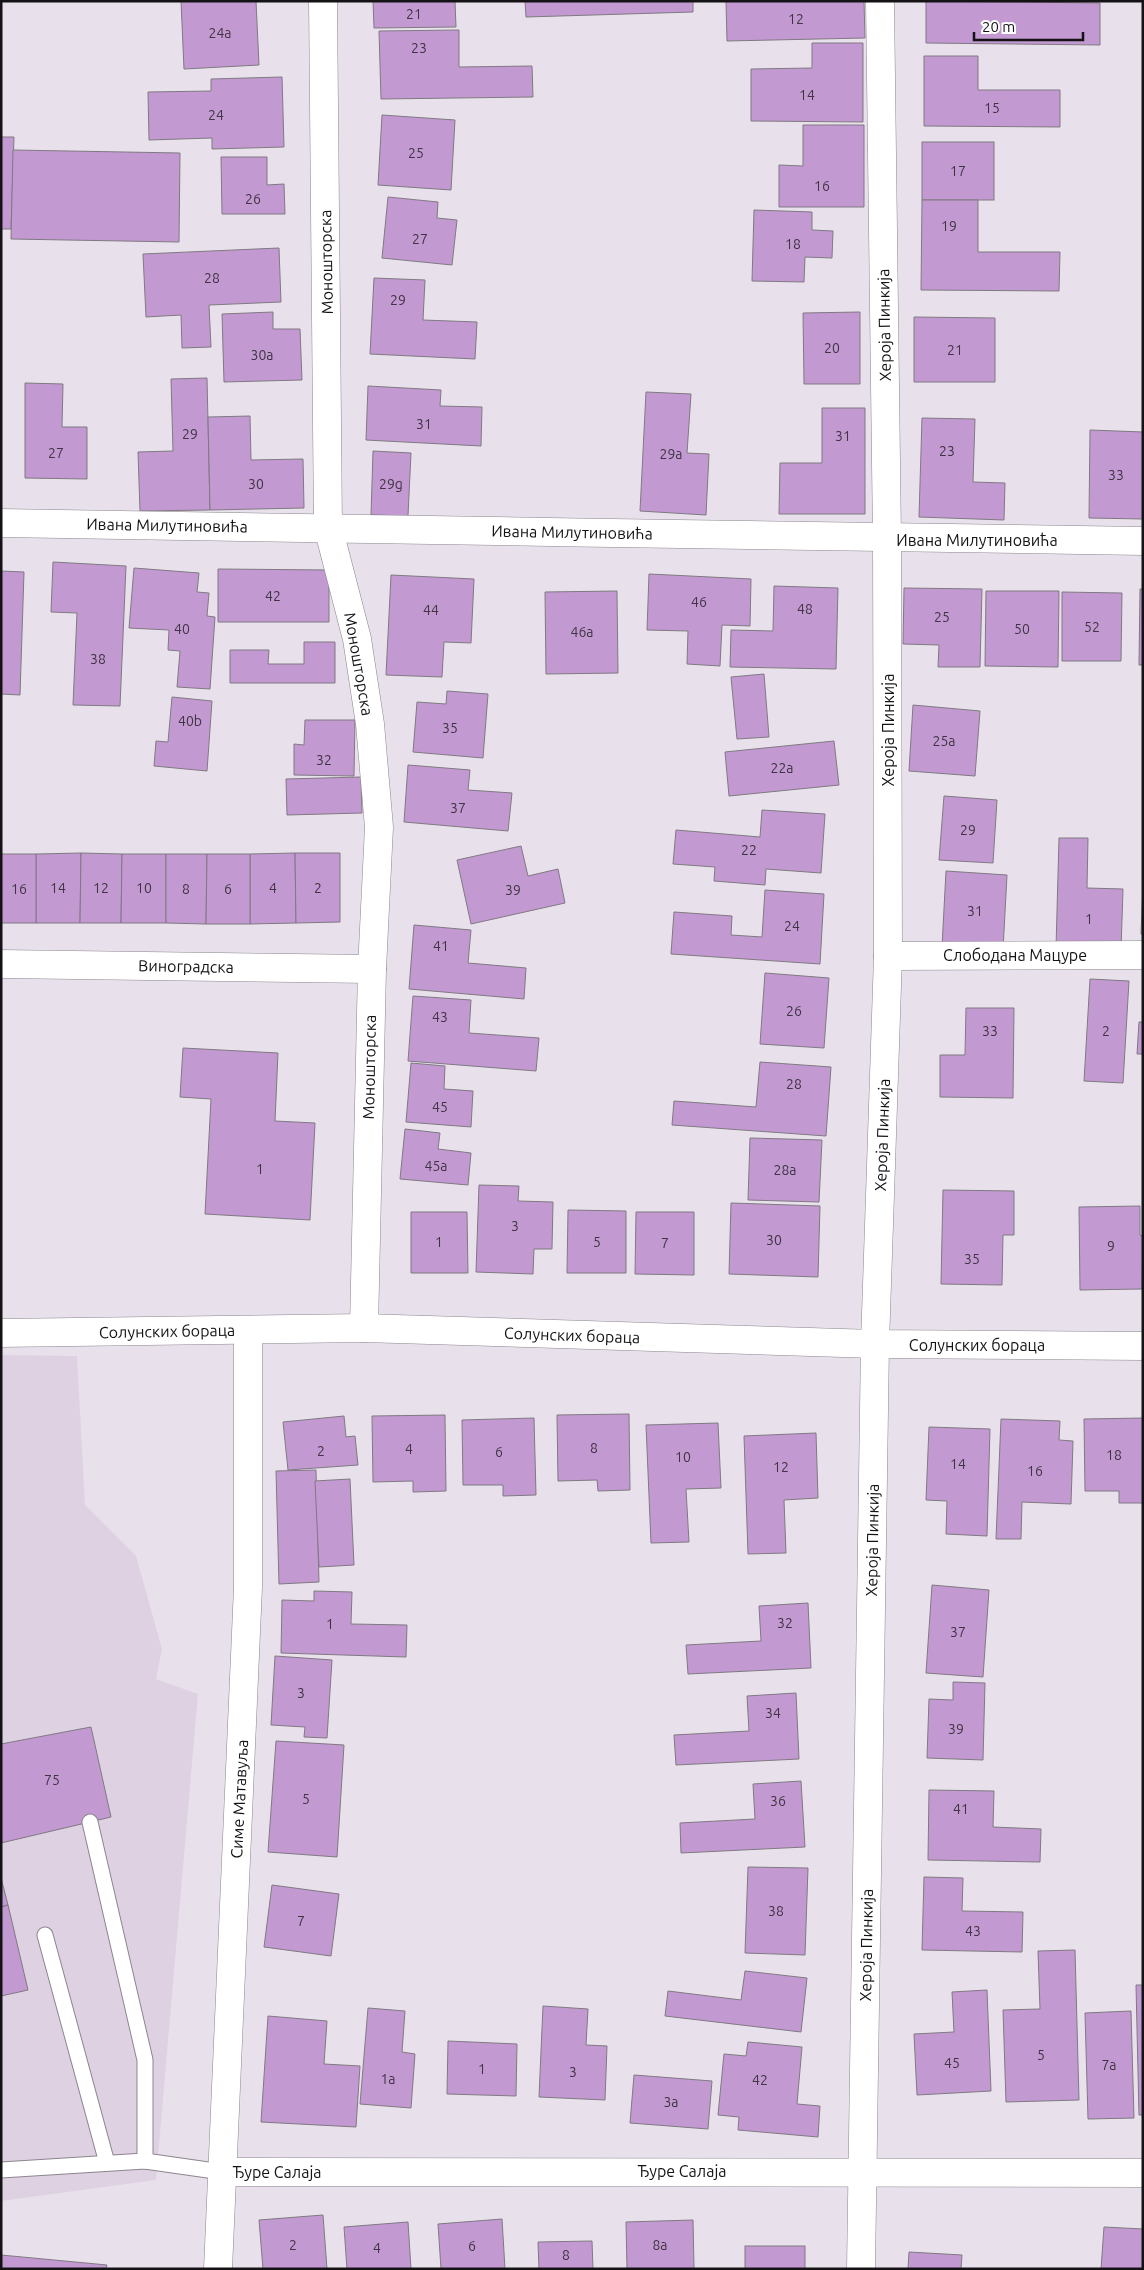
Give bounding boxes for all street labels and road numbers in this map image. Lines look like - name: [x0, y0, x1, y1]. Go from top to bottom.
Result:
- street label: Моношторска: [316, 210, 336, 314]
- street label: Хероја Пинкија: [874, 268, 894, 382]
- street label: Ивана Милутиновића: [86, 515, 248, 535]
- street label: Ивана Милутиновића: [491, 522, 653, 542]
- street label: Ивана Милутиновића: [896, 531, 1058, 549]
- street label: Моношторска: [341, 611, 377, 717]
- street label: Хероја Пинкија: [879, 674, 897, 786]
- street label: Слободана Мацуре: [943, 946, 1087, 964]
- street label: Виноградска: [138, 956, 234, 976]
- street label: Моношторска: [359, 1015, 379, 1119]
- street label: Хероја Пинкија: [871, 1078, 893, 1192]
- street label: Солунских бораца: [99, 1321, 235, 1341]
- street label: Солунских бораца: [504, 1324, 640, 1346]
- street label: Солунских бораца: [909, 1336, 1045, 1354]
- street label: Хероја Пинкија: [862, 1483, 882, 1597]
- street label: Симе Матавуља: [227, 1739, 251, 1859]
- street label: Хероја Пинкија: [856, 1888, 876, 2002]
- street label: Ђуре Салаја: [637, 2162, 727, 2180]
- street label: Ђуре Салаја: [232, 2163, 322, 2181]

